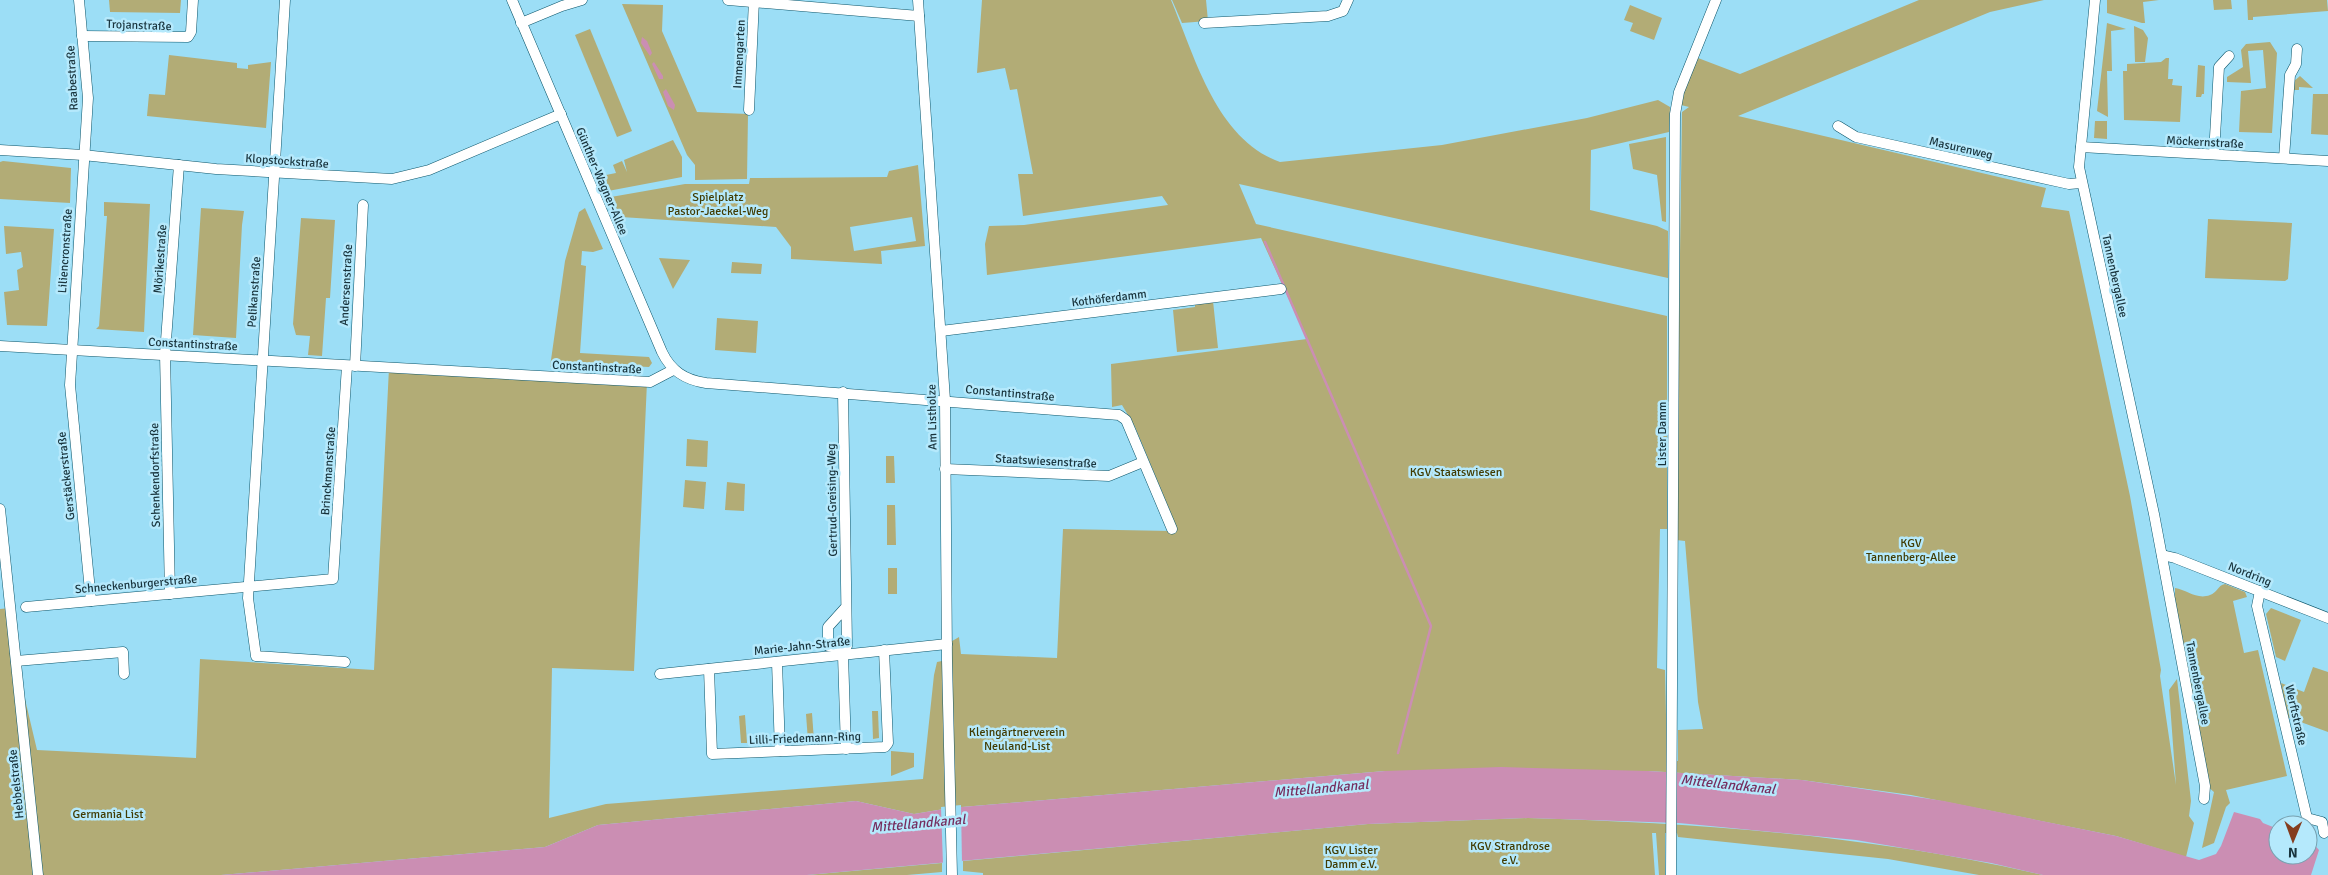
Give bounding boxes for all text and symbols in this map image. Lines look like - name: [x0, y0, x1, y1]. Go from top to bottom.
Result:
- street label: Trojanstraße: [106, 17, 172, 34]
- street label: Immengarten: [730, 19, 749, 89]
- street label: Raabestraße: [63, 45, 82, 111]
- street label: Günther-Wagner-Allee: [572, 125, 631, 237]
- street label: Möckernstraße: [2166, 133, 2244, 152]
- street label: Masurenweg: [1928, 134, 1994, 163]
- street label: Klopstockstraße: [245, 151, 329, 172]
- park label: Spielplatz Pastor-Jaeckel-Weg: [668, 190, 768, 219]
- street label: Liliencronstraße: [55, 208, 76, 294]
- street label: Mörikestraße: [151, 224, 170, 294]
- street label: Tannenbergallee: [2098, 233, 2131, 319]
- street label: Andersenstraße: [337, 244, 356, 326]
- street label: Pelikanstraße: [245, 256, 264, 328]
- street label: Kothöferdamm: [1071, 286, 1148, 311]
- street label: Constantinstraße: [148, 335, 238, 354]
- street label: Constantinstraße: [552, 358, 642, 377]
- street label: Constantinstraße: [965, 382, 1055, 405]
- street label: Am Listholze: [924, 384, 941, 450]
- street label: Lister Damm: [1655, 402, 1670, 466]
- street label: Schenkendorfstraße: [147, 423, 164, 527]
- street label: Brinckmanstraße: [318, 426, 339, 516]
- street label: Gerstäckerstraße: [54, 431, 79, 521]
- street label: Gertrud-Greising-Weg: [824, 443, 841, 557]
- street label: Staatswiesenstraße: [995, 451, 1097, 472]
- park label: KGV Staatswiesen: [1410, 465, 1502, 480]
- park label: KGV Tannenberg-Allee: [1866, 536, 1956, 565]
- street label: Nordring: [2226, 559, 2274, 590]
- street label: Schneckenburgerstraße: [74, 572, 198, 597]
- street label: Marie-Jahn-Straße: [753, 634, 851, 659]
- street label: Tannenbergallee: [2182, 640, 2213, 726]
- street label: Werftstraße: [2281, 683, 2310, 747]
- park label: Kleingärtnerverein Neuland-List: [969, 725, 1065, 754]
- street label: Lilli-Friedemann-Ring: [749, 729, 861, 748]
- street label: Hebbelstraße: [5, 749, 28, 819]
- water label: Mittellandkanal: [1680, 771, 1777, 798]
- water label: Mittellandkanal: [1273, 776, 1370, 801]
- park label: Germania List: [72, 807, 144, 822]
- water label: Mittellandkanal: [870, 811, 967, 836]
- north arrow: [2268, 815, 2318, 865]
- park label: KGV Strandrose e.V.: [1470, 839, 1550, 868]
- park label: KGV Lister Damm e.V.: [1324, 843, 1378, 872]
- text: N: [2288, 844, 2298, 861]

